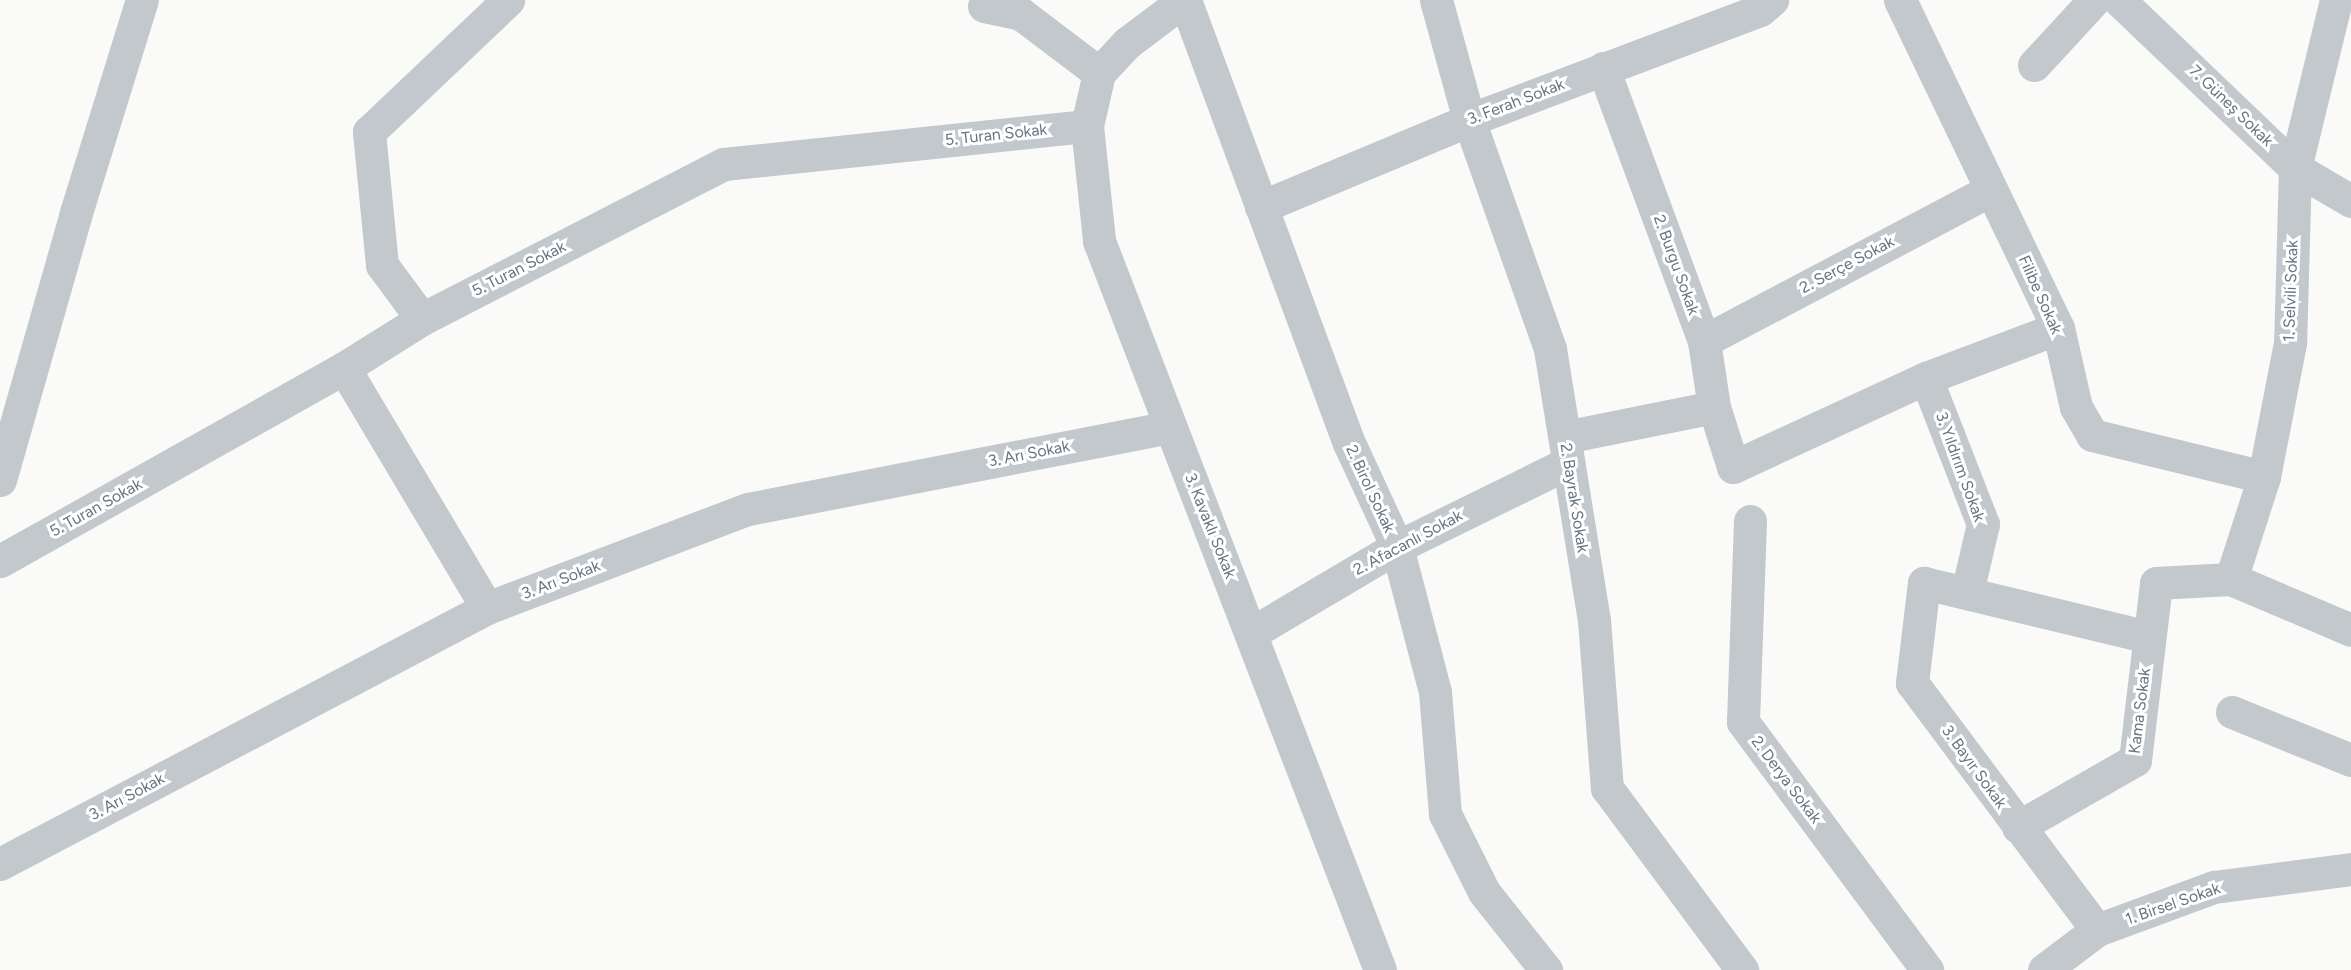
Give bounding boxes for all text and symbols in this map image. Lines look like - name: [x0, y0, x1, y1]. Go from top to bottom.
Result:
- street label: 7. Güneş Sokak: [2185, 61, 2277, 151]
- street label: 3. Ferah Sokak: [1465, 75, 1567, 129]
- street label: 5. Turan Sokak: [944, 120, 1048, 150]
- street label: 2. Burgu Sokak: [1649, 212, 1703, 318]
- street label: 2. Serçe Sokak: [1797, 232, 1897, 298]
- street label: 5. Turan Sokak: [469, 237, 569, 301]
- street label: 1. Selvili Sokak: [2280, 240, 2302, 342]
- street label: Filibe Sokak: [2014, 253, 2066, 337]
- street label: 3. Yıldırım Sokak: [1931, 410, 1989, 524]
- street label: 3. Arı Sokak: [987, 437, 1071, 471]
- street label: 2. Birol Sokak: [1341, 442, 1399, 536]
- street label: 2. Bayrak Sokak: [1556, 442, 1592, 554]
- street label: 3. Kavaklı Sokak: [1180, 471, 1240, 581]
- street label: 5. Turan Sokak: [46, 475, 146, 541]
- street label: 2. Afacanlı Sokak: [1350, 506, 1466, 580]
- street label: 3. Arı Sokak: [519, 556, 603, 604]
- street label: Kama Sokak: [2125, 667, 2155, 755]
- street label: 3. Bayır Sokak: [1937, 722, 2011, 812]
- street label: 2. Derya Sokak: [1747, 733, 1825, 827]
- street label: 3. Arı Sokak: [86, 769, 168, 825]
- street label: 1. Birsel Sokak: [2123, 879, 2223, 929]

